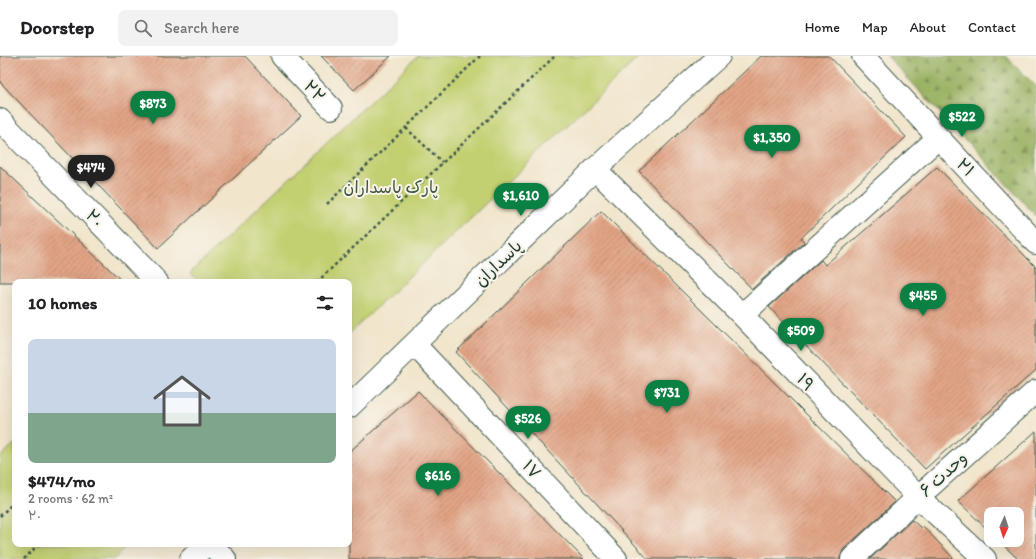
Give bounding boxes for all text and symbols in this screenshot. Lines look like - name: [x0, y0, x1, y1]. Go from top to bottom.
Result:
- search box: [118, 10, 398, 46]
- text: Doorstep: [20, 16, 94, 39]
- icon: search: [132, 17, 154, 39]
- text: Search here: [164, 19, 240, 37]
- text: Home: [805, 19, 840, 36]
- text: Map: [862, 19, 888, 36]
- text: About: [910, 19, 946, 36]
- text: Contact: [968, 19, 1016, 36]
- street label: ۲۲: [300, 76, 330, 106]
- pin: $873: [129, 91, 177, 125]
- text: $873: [139, 96, 167, 111]
- pin: $522: [938, 104, 986, 138]
- text: $522: [948, 109, 976, 124]
- pin: $1,350: [739, 125, 805, 159]
- text: $1,350: [753, 130, 791, 145]
- street label: ۲۱: [953, 154, 979, 180]
- pin: $474: [67, 155, 115, 189]
- text: $474: [77, 160, 105, 175]
- park label: پارک پاسداران: [344, 177, 438, 199]
- pin: $1,610: [488, 183, 554, 217]
- text: $1,610: [503, 188, 539, 203]
- street label: ۲۰: [82, 205, 108, 231]
- street label: پاسداران: [470, 236, 527, 292]
- pin: $455: [899, 283, 947, 317]
- text: $455: [909, 288, 937, 303]
- icon: filters: [314, 292, 336, 314]
- text: 10 homes: [28, 293, 97, 313]
- pin: $509: [777, 318, 825, 352]
- text: $509: [787, 323, 815, 338]
- icon: home: [146, 365, 218, 437]
- street label: ۱۹: [793, 369, 819, 395]
- pin: $731: [643, 380, 691, 414]
- text: $731: [654, 385, 680, 400]
- pin: $526: [504, 406, 552, 440]
- text: $526: [514, 411, 542, 426]
- street label: وحدت ۶: [915, 447, 971, 501]
- street label: ۱۷: [518, 456, 546, 482]
- pin: $616: [414, 463, 462, 497]
- text: $616: [425, 468, 451, 483]
- text: $474/mo: [28, 471, 96, 491]
- text: 2 rooms · 62 m²: [28, 491, 113, 506]
- north arrow: [984, 507, 1024, 547]
- map controls: [984, 507, 1024, 547]
- text: ۲۰: [28, 508, 41, 523]

